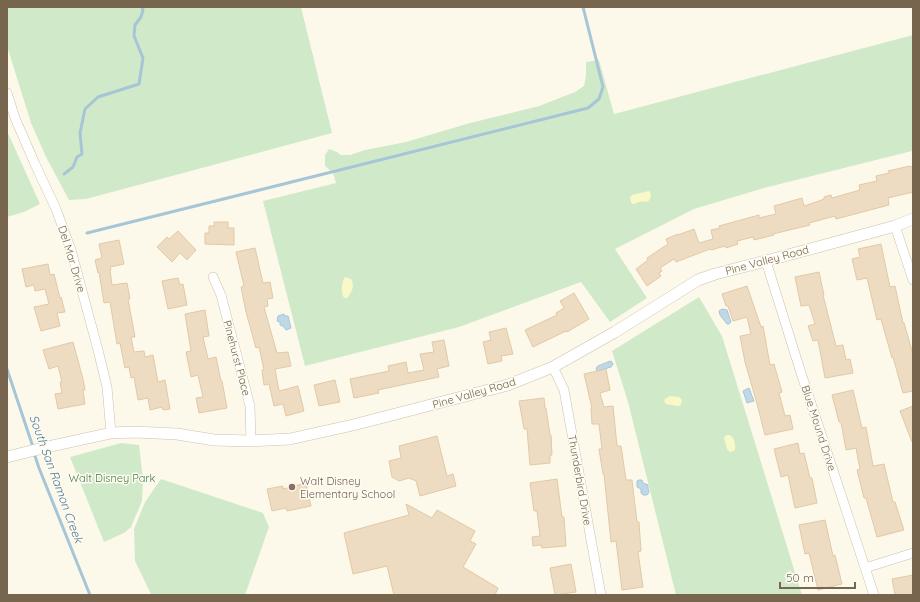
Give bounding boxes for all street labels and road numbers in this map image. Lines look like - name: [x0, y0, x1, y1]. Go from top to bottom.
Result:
- street label: Del Mar Drive: [55, 224, 89, 294]
- street label: Pine Valley Road: [724, 242, 810, 278]
- street label: Pinehurst Place: [220, 319, 254, 397]
- street label: Pine Valley Road: [431, 374, 517, 412]
- street label: Blue Mound Drive: [798, 383, 840, 473]
- street label: Thunderbird Drive: [565, 434, 595, 526]

